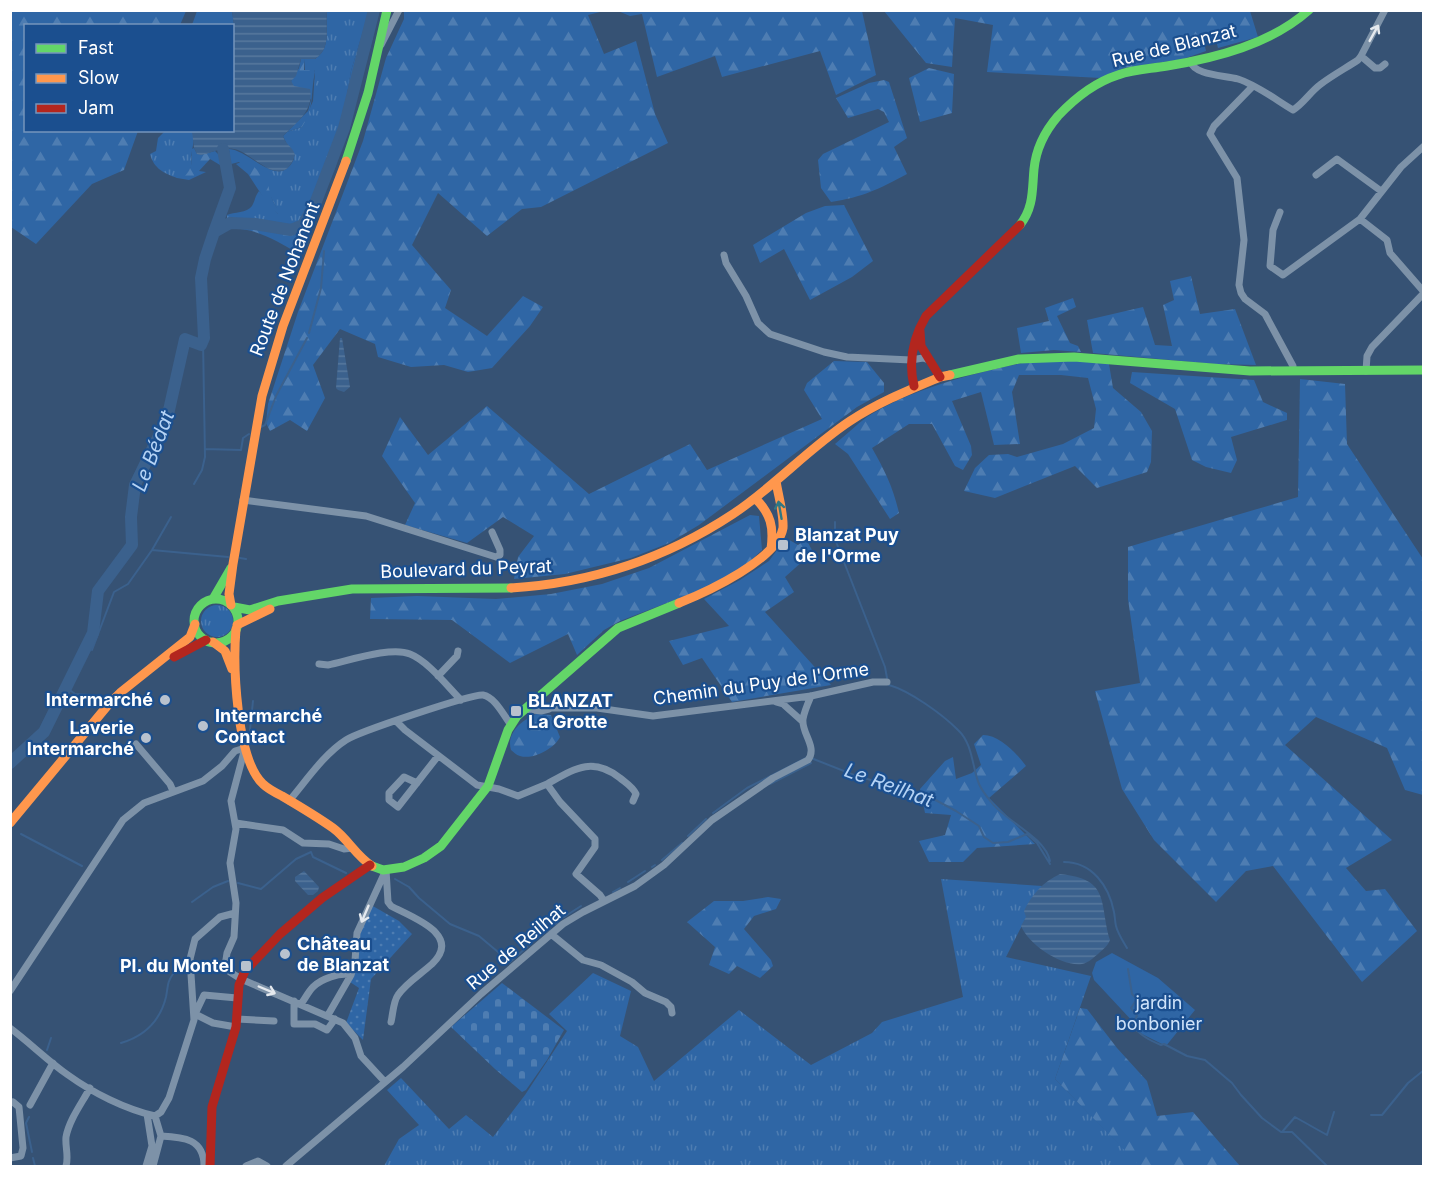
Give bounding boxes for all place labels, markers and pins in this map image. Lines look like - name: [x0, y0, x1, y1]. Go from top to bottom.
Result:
- place label: Blanzat Puy de l'Orme: [795, 524, 899, 566]
- marker: Blanzat Puy de l'Orme: [776, 538, 790, 552]
- place label: Intermarché: [46, 689, 153, 710]
- place label: BLANZAT La Grotte: [528, 690, 613, 732]
- marker: Intermarché: [158, 693, 172, 707]
- marker: BLANZAT La Grotte: [509, 704, 523, 718]
- place label: Intermarché Contact: [215, 705, 322, 747]
- place label: Laverie Intermarché: [27, 717, 134, 759]
- marker: Intermarché Contact: [196, 719, 210, 733]
- marker: Laverie Intermarché: [139, 731, 153, 745]
- place label: Château de Blanzat: [297, 933, 390, 975]
- marker: Château de Blanzat: [278, 947, 292, 961]
- place label: Pl. du Montel: [120, 955, 234, 976]
- marker: Pl. du Montel: [239, 959, 253, 973]

